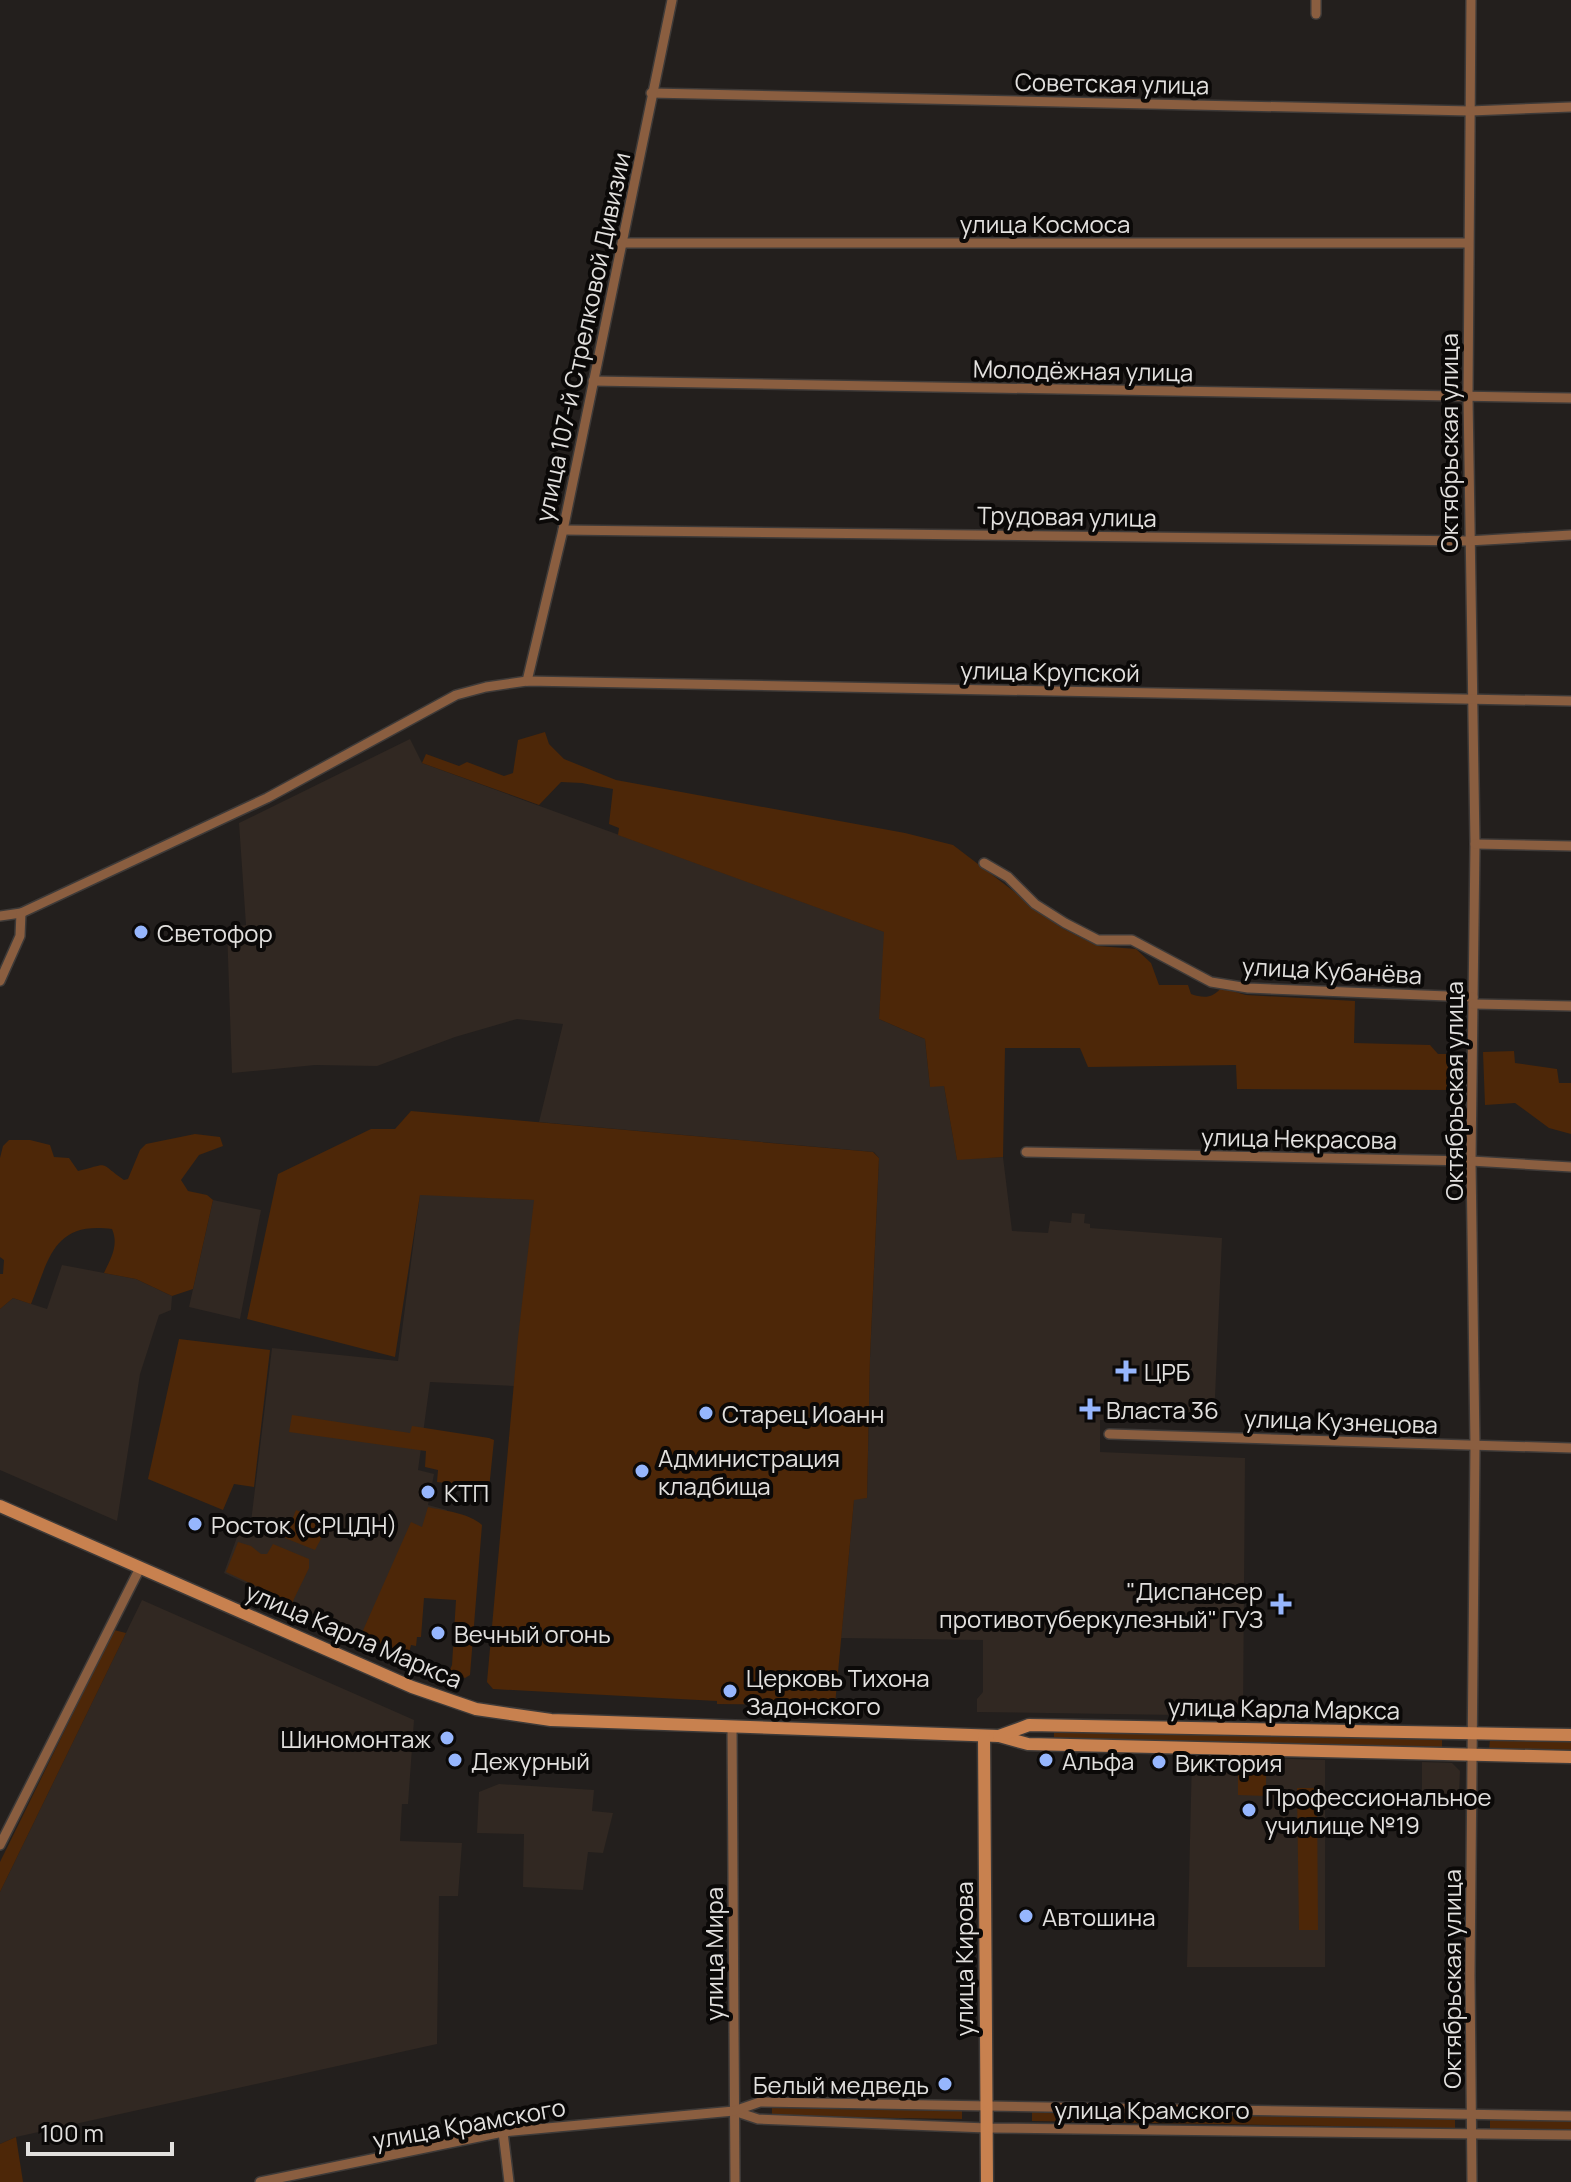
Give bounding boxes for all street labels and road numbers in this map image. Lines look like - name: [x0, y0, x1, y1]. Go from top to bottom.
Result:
- street label: Советская улица: [1015, 65, 1209, 101]
- street label: улица 107-й Стрелковой Дивизии: [527, 149, 637, 525]
- street label: улица Космоса: [960, 207, 1130, 240]
- street label: Октябрьская улица: [1432, 333, 1465, 553]
- street label: Молодёжная улица: [973, 352, 1193, 388]
- street label: Трудовая улица: [977, 498, 1157, 534]
- street label: улица Крупской: [960, 653, 1140, 689]
- street label: улица Кубанёва: [1241, 949, 1423, 991]
- street label: Октябрьская улица: [1437, 981, 1470, 1201]
- street label: улица Некрасова: [1201, 1120, 1397, 1156]
- street label: улица Кузнецова: [1243, 1401, 1439, 1441]
- street label: улица Карла Маркса: [241, 1574, 467, 1696]
- street label: улица Карла Маркса: [1168, 1689, 1400, 1727]
- street label: Октябрьская улица: [1435, 1869, 1468, 2089]
- street label: улица Кирова: [947, 1881, 980, 2037]
- street label: улица Мира: [697, 1887, 730, 2021]
- street label: улица Крамского: [370, 2090, 568, 2156]
- street label: улица Крамского: [1054, 2093, 1250, 2126]

